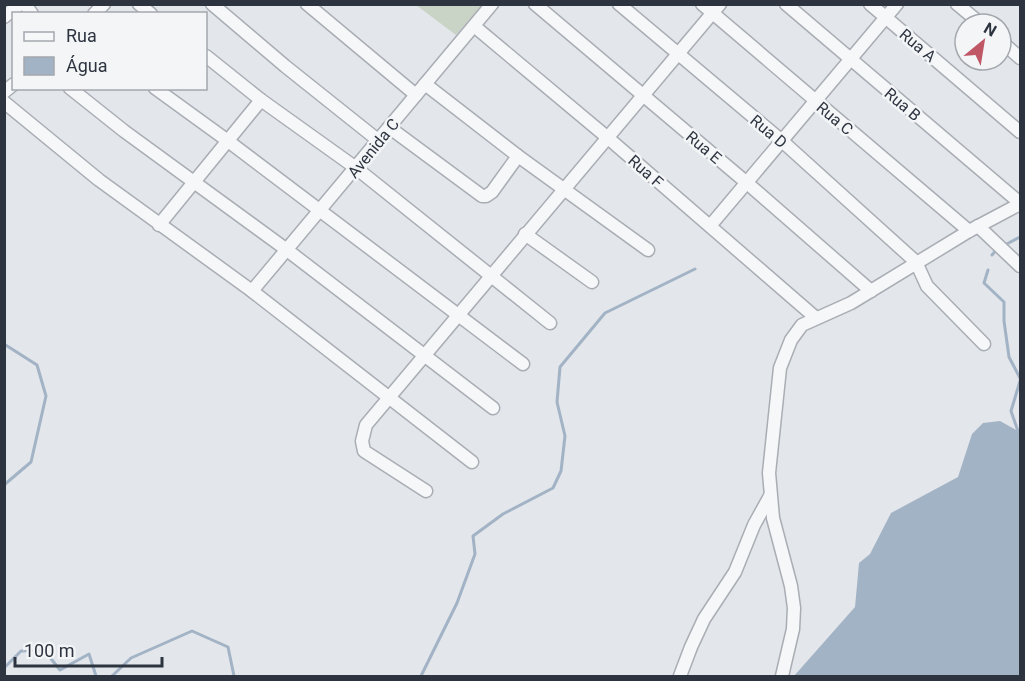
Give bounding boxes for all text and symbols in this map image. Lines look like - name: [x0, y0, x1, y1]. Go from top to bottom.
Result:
- legend: [12, 12, 207, 90]
- north arrow: [953, 12, 1013, 72]
- text: N: [981, 18, 1000, 40]
- text: Rua: [66, 25, 97, 46]
- street label: Rua A: [896, 25, 940, 66]
- text: Água: [66, 55, 108, 76]
- street label: Rua B: [881, 84, 925, 125]
- street label: Rua C: [813, 98, 857, 139]
- street label: Rua D: [747, 111, 791, 152]
- street label: Avenida C: [344, 115, 403, 182]
- street label: Rua E: [682, 127, 725, 168]
- street label: Rua F: [624, 151, 667, 192]
- scale bar: [15, 630, 162, 668]
- text: 100 m: [24, 640, 75, 661]

